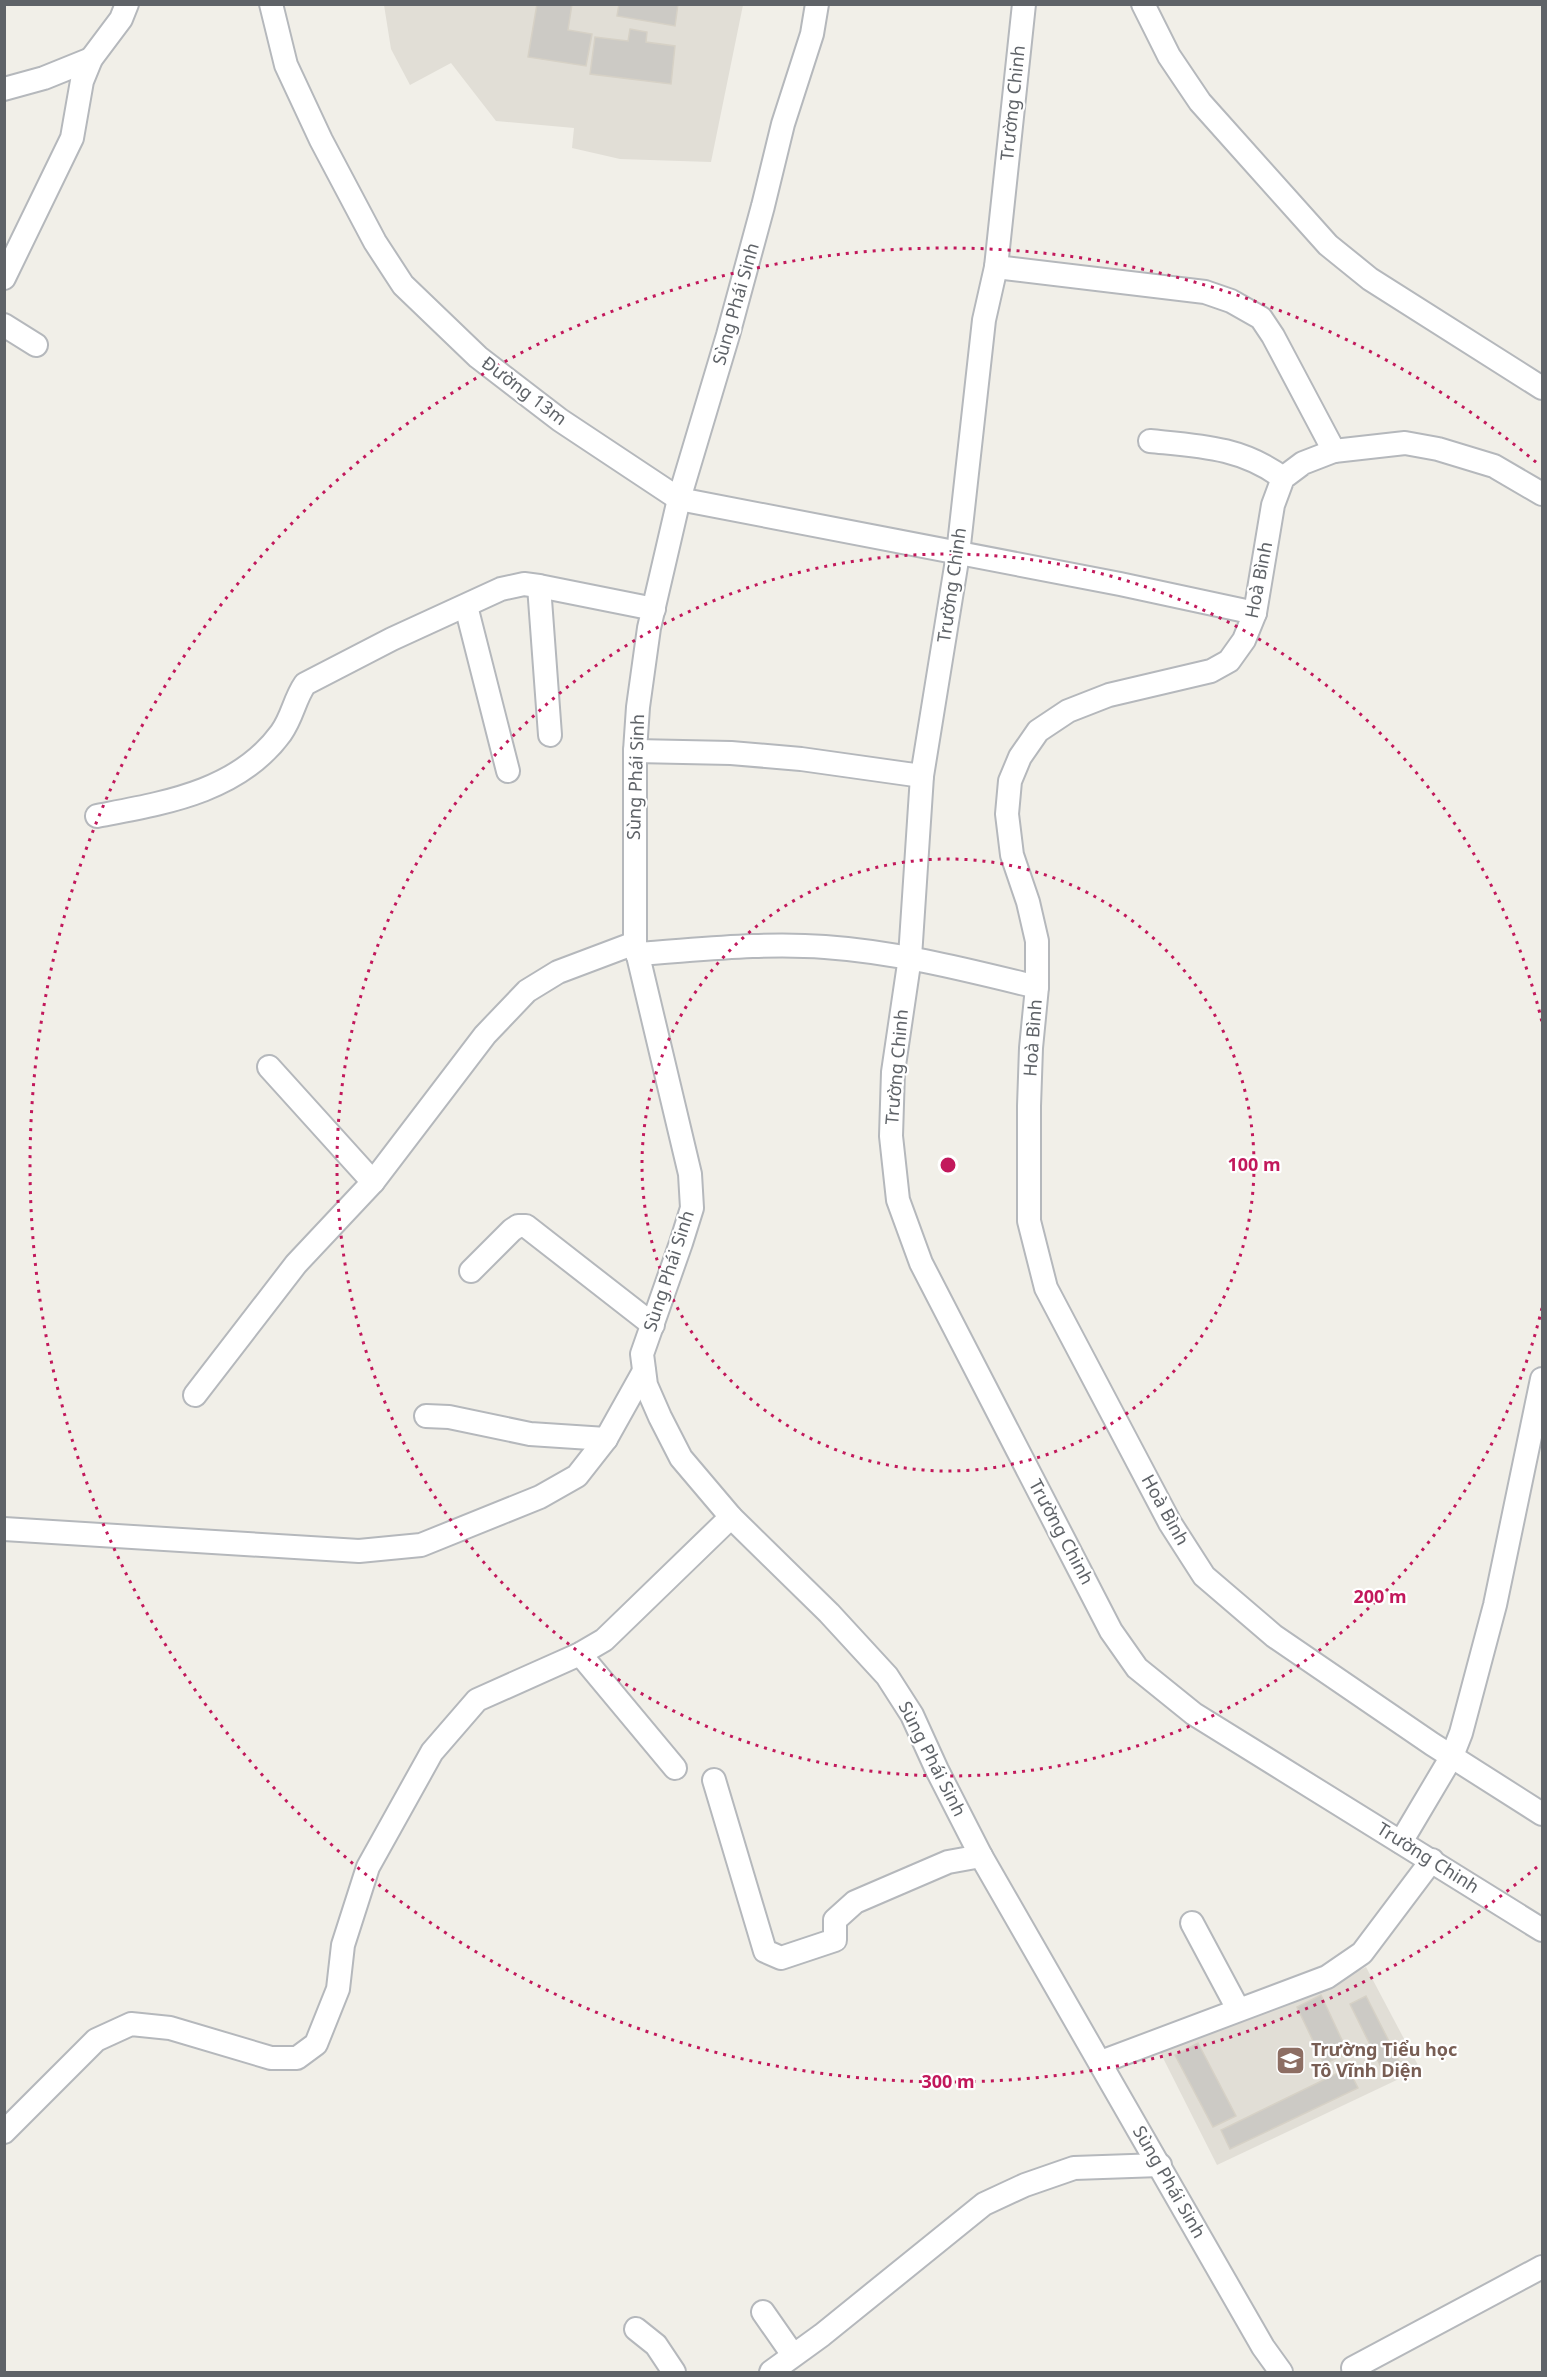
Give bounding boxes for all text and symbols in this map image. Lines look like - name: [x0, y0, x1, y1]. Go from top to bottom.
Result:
- street label: Trường Chinh: [994, 44, 1030, 162]
- street label: Sùng Phái Sinh: [706, 240, 764, 368]
- street label: Đường 13m: [477, 350, 572, 430]
- street label: Trường Chinh: [931, 526, 971, 644]
- street label: Hoà Bình: [1239, 539, 1277, 620]
- street label: Sùng Phái Sinh: [621, 714, 649, 840]
- street label: Hoà Bình: [1017, 998, 1047, 1077]
- street label: Trường Chinh: [879, 1008, 913, 1126]
- text: 100 m: [1227, 1152, 1281, 1176]
- centre of rings: [938, 1155, 958, 1175]
- street label: Sùng Phái Sinh: [637, 1207, 699, 1334]
- street label: Hoà Bình: [1137, 1470, 1195, 1549]
- street label: Trường Chinh: [1024, 1475, 1100, 1588]
- text: 200 m: [1353, 1584, 1407, 1608]
- street label: Sùng Phái Sinh: [894, 1697, 972, 1820]
- street label: Trường Chinh: [1373, 1816, 1484, 1898]
- place label: Trường Tiểu học Tô Vĩnh Diện: [1311, 2037, 1457, 2082]
- school or university icon: Trường Tiểu học Tô Vĩnh Diện: [1274, 2044, 1306, 2076]
- text: 300 m: [921, 2069, 975, 2093]
- street label: Sùng Phái Sinh: [1128, 2121, 1212, 2242]

